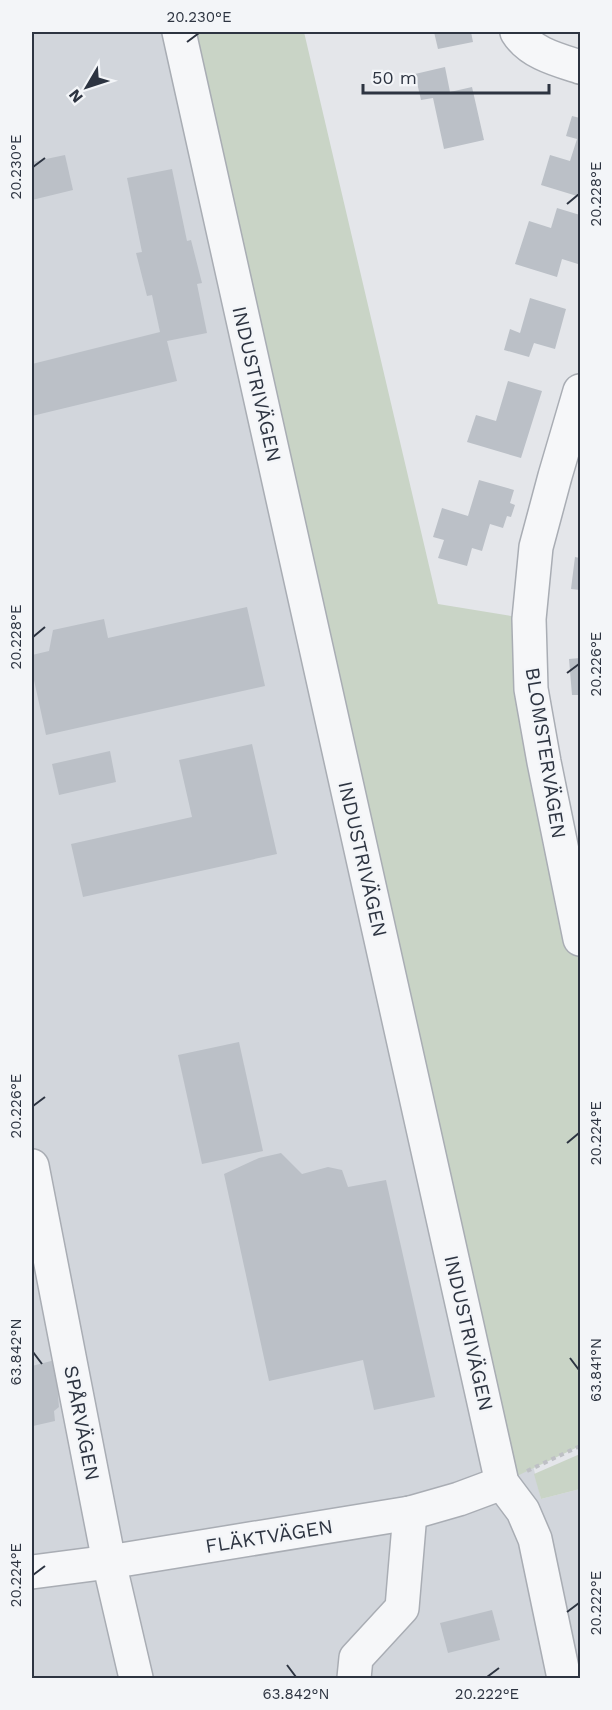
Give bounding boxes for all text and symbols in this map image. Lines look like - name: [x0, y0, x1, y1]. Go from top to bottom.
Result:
- text: 20.230°E: [167, 8, 232, 26]
- north arrow: [57, 57, 117, 117]
- scale bar: [363, 57, 549, 95]
- text: 50 m: [372, 67, 417, 88]
- text: N: [65, 86, 87, 107]
- text: 20.230°E: [7, 135, 25, 200]
- text: 20.228°E: [587, 162, 605, 226]
- street label: INDUSTRIVÄGEN: [227, 304, 287, 464]
- text: 20.228°E: [7, 605, 25, 669]
- text: 20.226°E: [587, 632, 605, 696]
- street label: BLOMSTERVÄGEN: [521, 666, 571, 840]
- street label: INDUSTRIVÄGEN: [333, 779, 393, 939]
- text: 20.226°E: [7, 1074, 25, 1138]
- text: 20.224°E: [587, 1101, 605, 1165]
- street label: INDUSTRIVÄGEN: [439, 1253, 499, 1413]
- text: 63.842°N: [7, 1319, 25, 1385]
- text: 63.841°N: [587, 1338, 605, 1402]
- street label: SPÅRVÄGEN: [59, 1363, 105, 1483]
- street label: FLÄKTVÄGEN: [203, 1514, 335, 1558]
- text: 20.224°E: [7, 1543, 25, 1607]
- text: 20.222°E: [587, 1571, 605, 1635]
- text: 63.842°N: [263, 1685, 329, 1703]
- text: 20.222°E: [455, 1685, 519, 1703]

